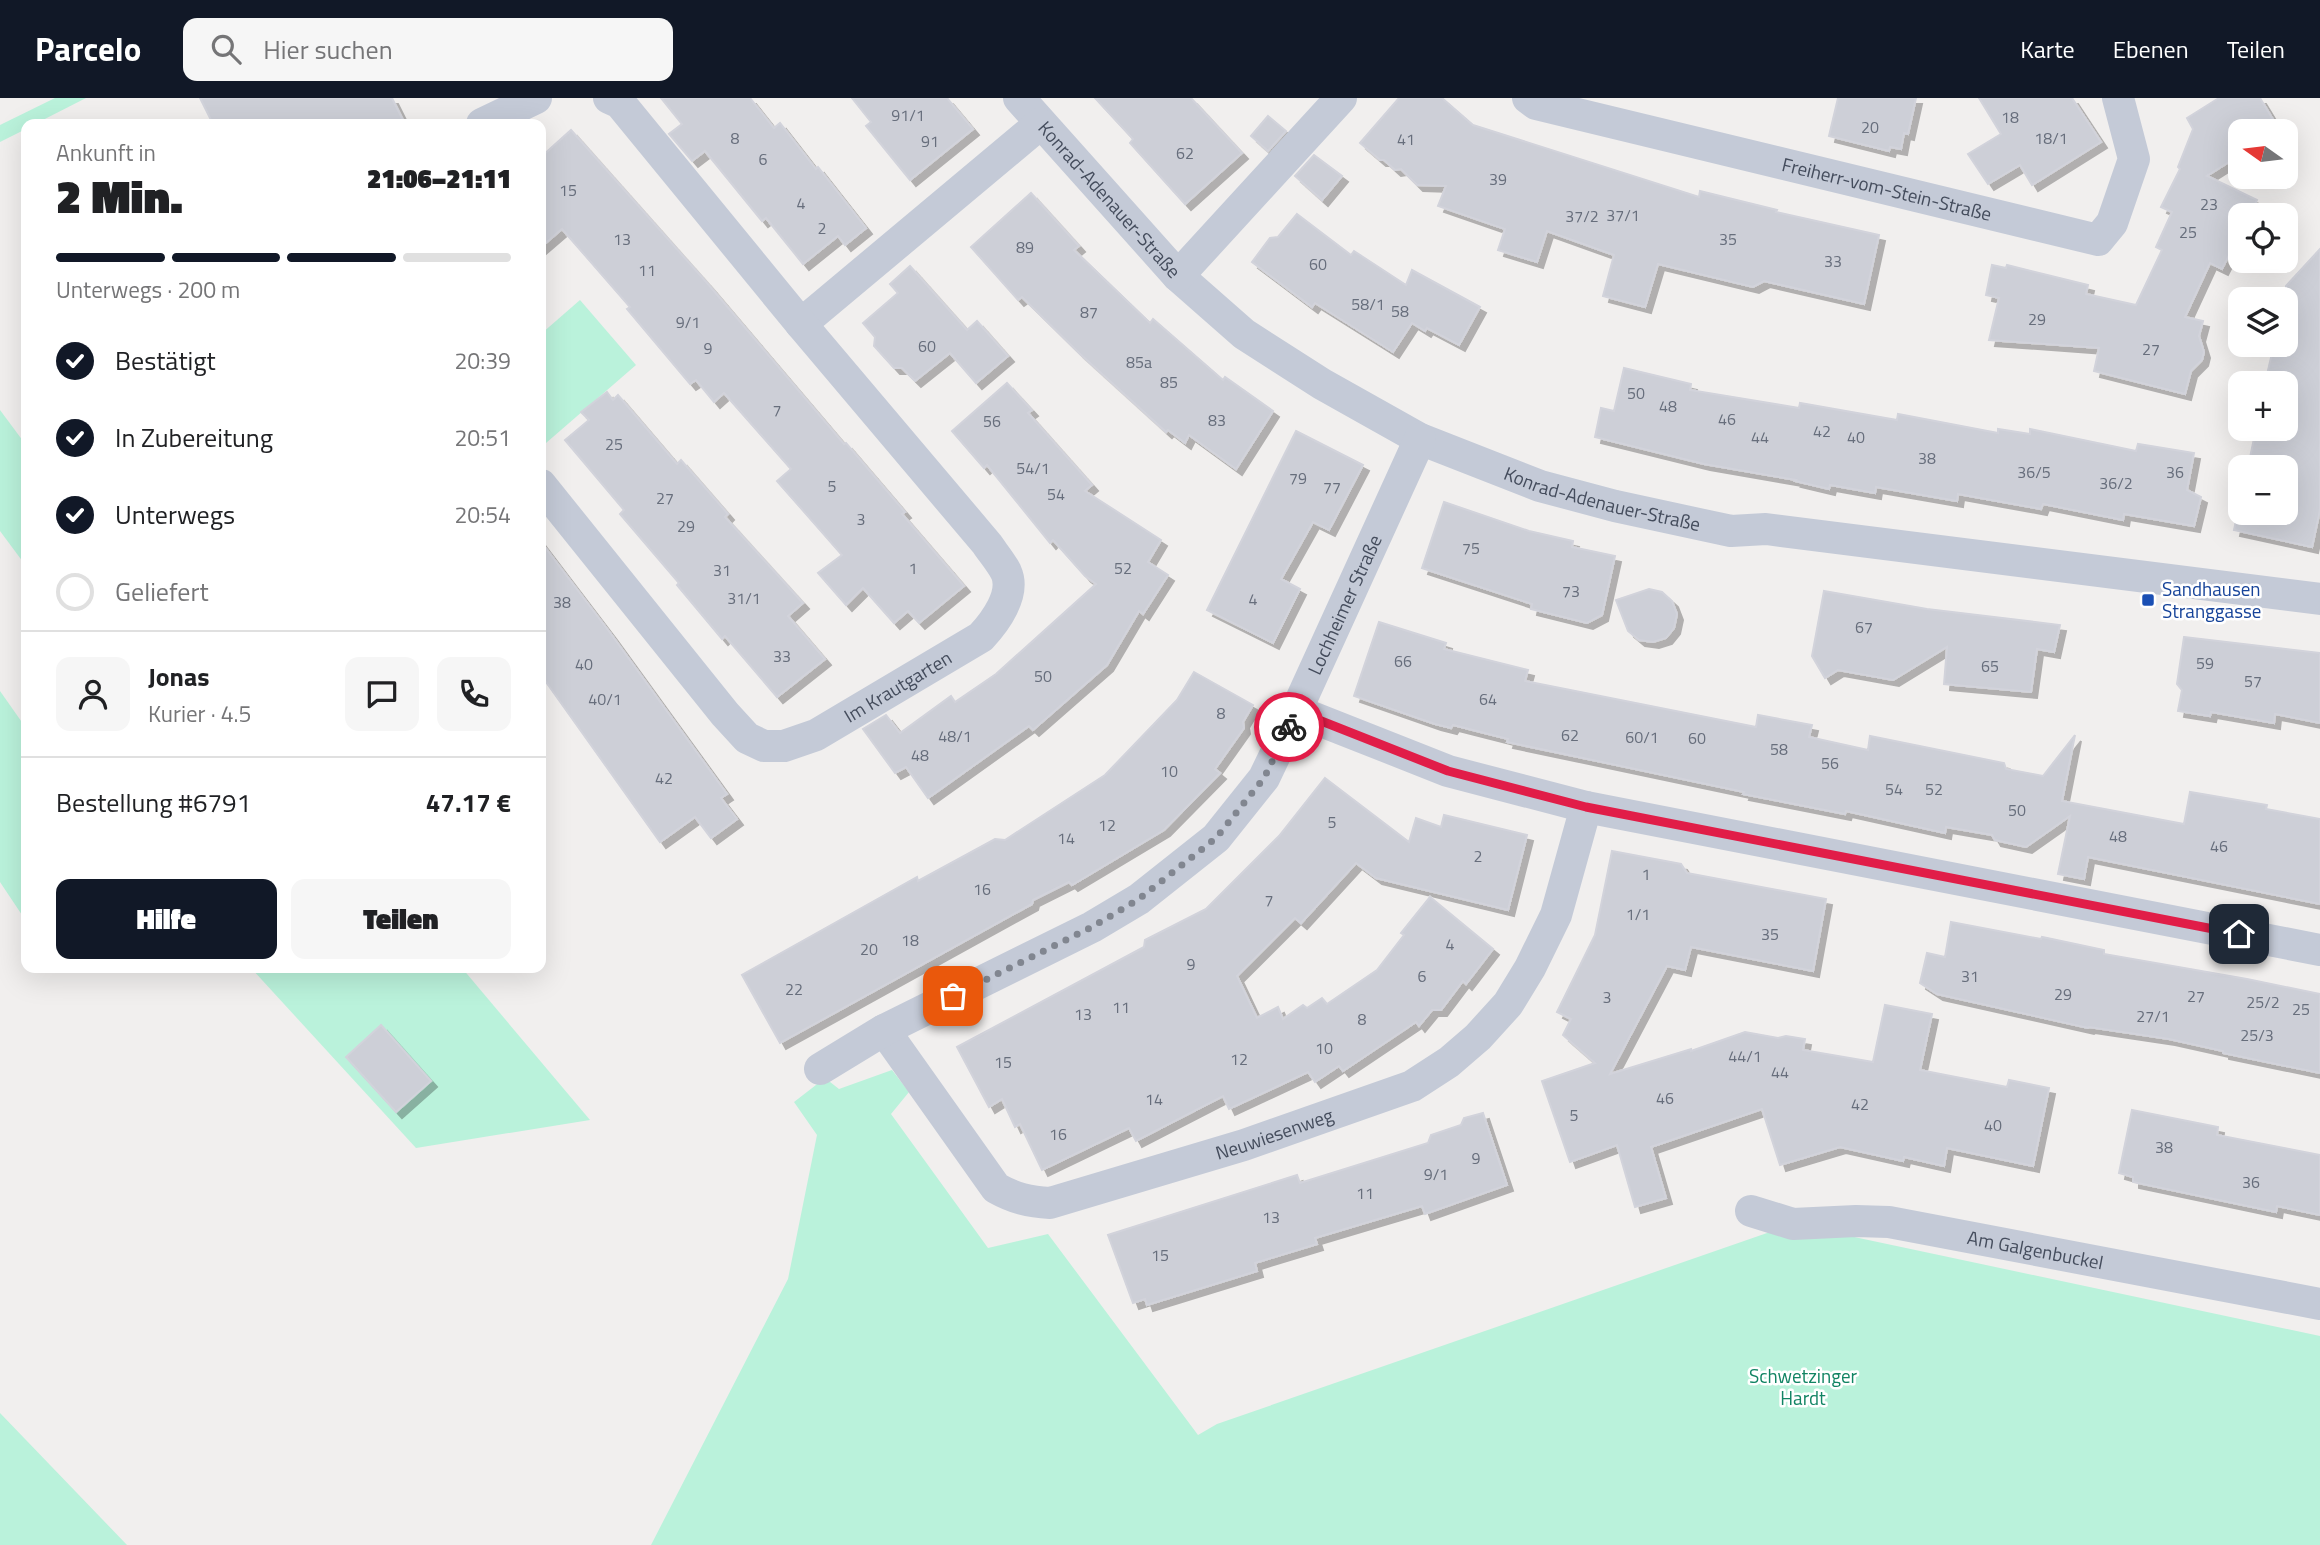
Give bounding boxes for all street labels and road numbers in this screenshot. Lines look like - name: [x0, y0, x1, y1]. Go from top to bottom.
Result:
- street label: Konrad-Adenauer-Straße: [1032, 114, 1188, 284]
- street label: Freiherr-vom-Stein-Straße: [1779, 149, 1995, 228]
- street label: Konrad-Adenauer-Straße: [1500, 458, 1703, 538]
- street label: Lochheimer Straße: [1299, 530, 1389, 679]
- street label: Im Krautgarten: [838, 643, 957, 729]
- street label: Neuwiesenweg: [1212, 1100, 1337, 1167]
- street label: Am Galgenbuckel: [1965, 1222, 2106, 1276]

